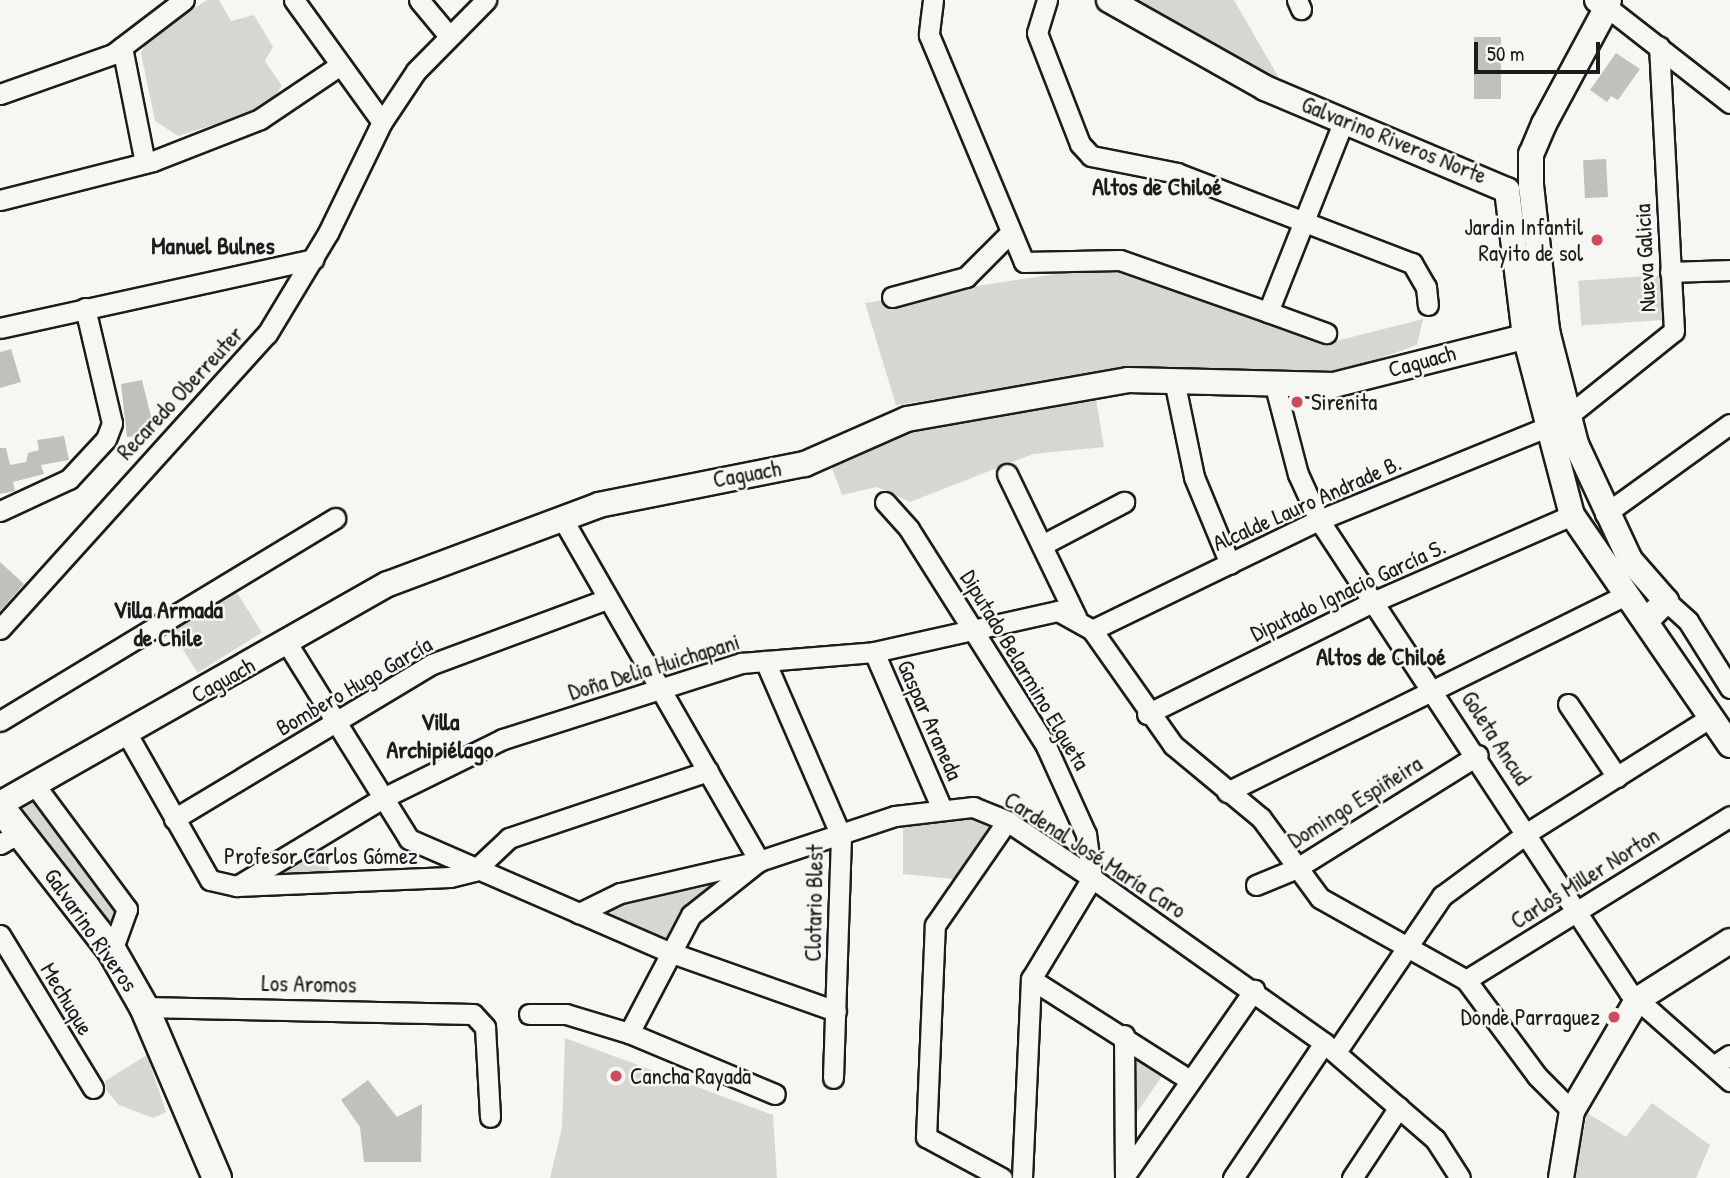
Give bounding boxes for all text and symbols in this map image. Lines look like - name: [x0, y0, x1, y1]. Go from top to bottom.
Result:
- scale bar: [1478, 28, 1604, 72]
- text: 50 m: [1487, 39, 1524, 68]
- street label: Galvarino Riveros Norte: [1298, 90, 1490, 190]
- district label: Altos de Chiloé: [1092, 173, 1222, 201]
- street label: Nueva Galicia: [1628, 203, 1662, 313]
- place label: Jardin Infantil Rayito de sol: [1464, 213, 1583, 267]
- district label: Manuel Bulnes: [151, 232, 275, 260]
- marker: Jardin Infantil Rayito de sol: [1589, 232, 1605, 248]
- street label: Recaredo Oberreuter: [111, 321, 249, 465]
- street label: Caguach: [1385, 339, 1459, 383]
- place label: Sirenita: [1311, 388, 1377, 416]
- marker: Sirenita: [1289, 394, 1305, 410]
- street label: Alcalde Lauro Andrade B.: [1208, 449, 1406, 557]
- street label: Caguach: [711, 454, 783, 494]
- street label: Diputado Ignacio García S.: [1246, 533, 1450, 647]
- street label: Diputado Belarmino Elgueta: [954, 565, 1096, 775]
- district label: Villa Armada de Chile: [113, 596, 223, 652]
- street label: Doña Delia Huichapani: [565, 628, 743, 706]
- street label: Bombero Hugo García: [271, 630, 437, 742]
- district label: Altos de Chiloé: [1316, 643, 1446, 671]
- street label: Caguach: [186, 651, 260, 709]
- street label: Gaspar Araneda: [891, 656, 969, 784]
- street label: Goleta Ancud: [1455, 686, 1537, 790]
- district label: Villa Archipiélago: [386, 708, 494, 764]
- street label: Domingo Espiñeira: [1283, 750, 1427, 854]
- street label: Cardenal José María Caro: [999, 786, 1191, 924]
- street label: Carlos Miller Norton: [1506, 821, 1664, 935]
- street label: Profesor Carlos Gómez: [224, 842, 418, 870]
- street label: Clotario Blest: [799, 844, 829, 962]
- street label: Galvarino Riveros: [38, 863, 144, 997]
- street label: Mechuque: [35, 958, 99, 1040]
- street label: Los Aromos: [261, 969, 357, 999]
- place label: Donde Parraguez: [1461, 1003, 1600, 1031]
- marker: Donde Parraguez: [1606, 1009, 1622, 1025]
- place label: Cancha Rayada: [630, 1062, 751, 1090]
- marker: Cancha Rayada: [608, 1068, 624, 1084]

